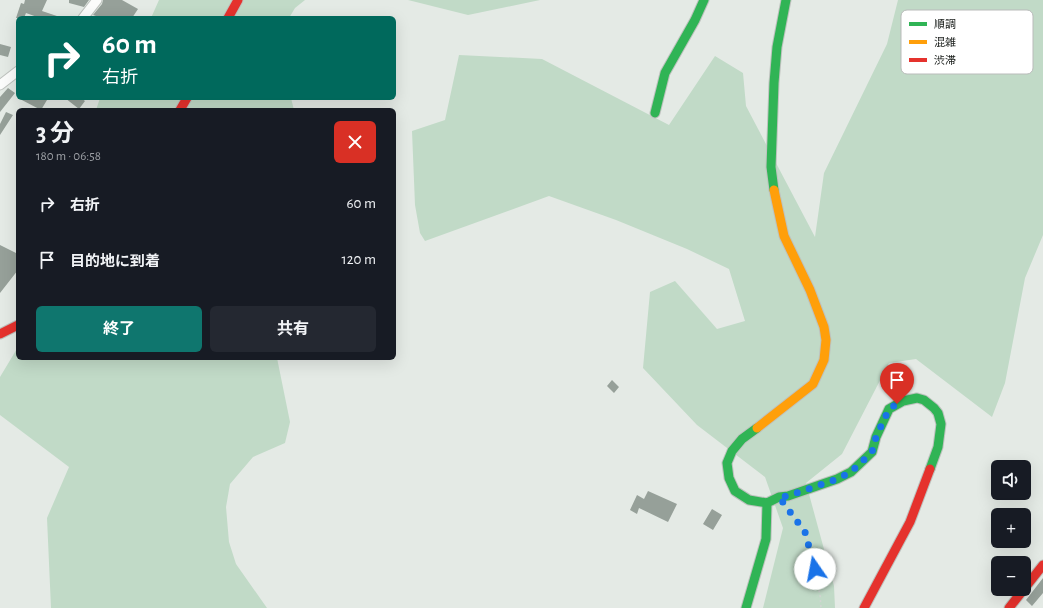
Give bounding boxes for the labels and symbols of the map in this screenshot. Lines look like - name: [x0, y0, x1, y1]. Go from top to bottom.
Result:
- legend: [901, 10, 1033, 74]
- text: 順調: [934, 19, 956, 30]
- text: 混雑: [934, 36, 956, 48]
- text: 渋滞: [934, 55, 956, 66]
- pin: [880, 363, 914, 404]
- position arrow: [794, 548, 836, 590]

